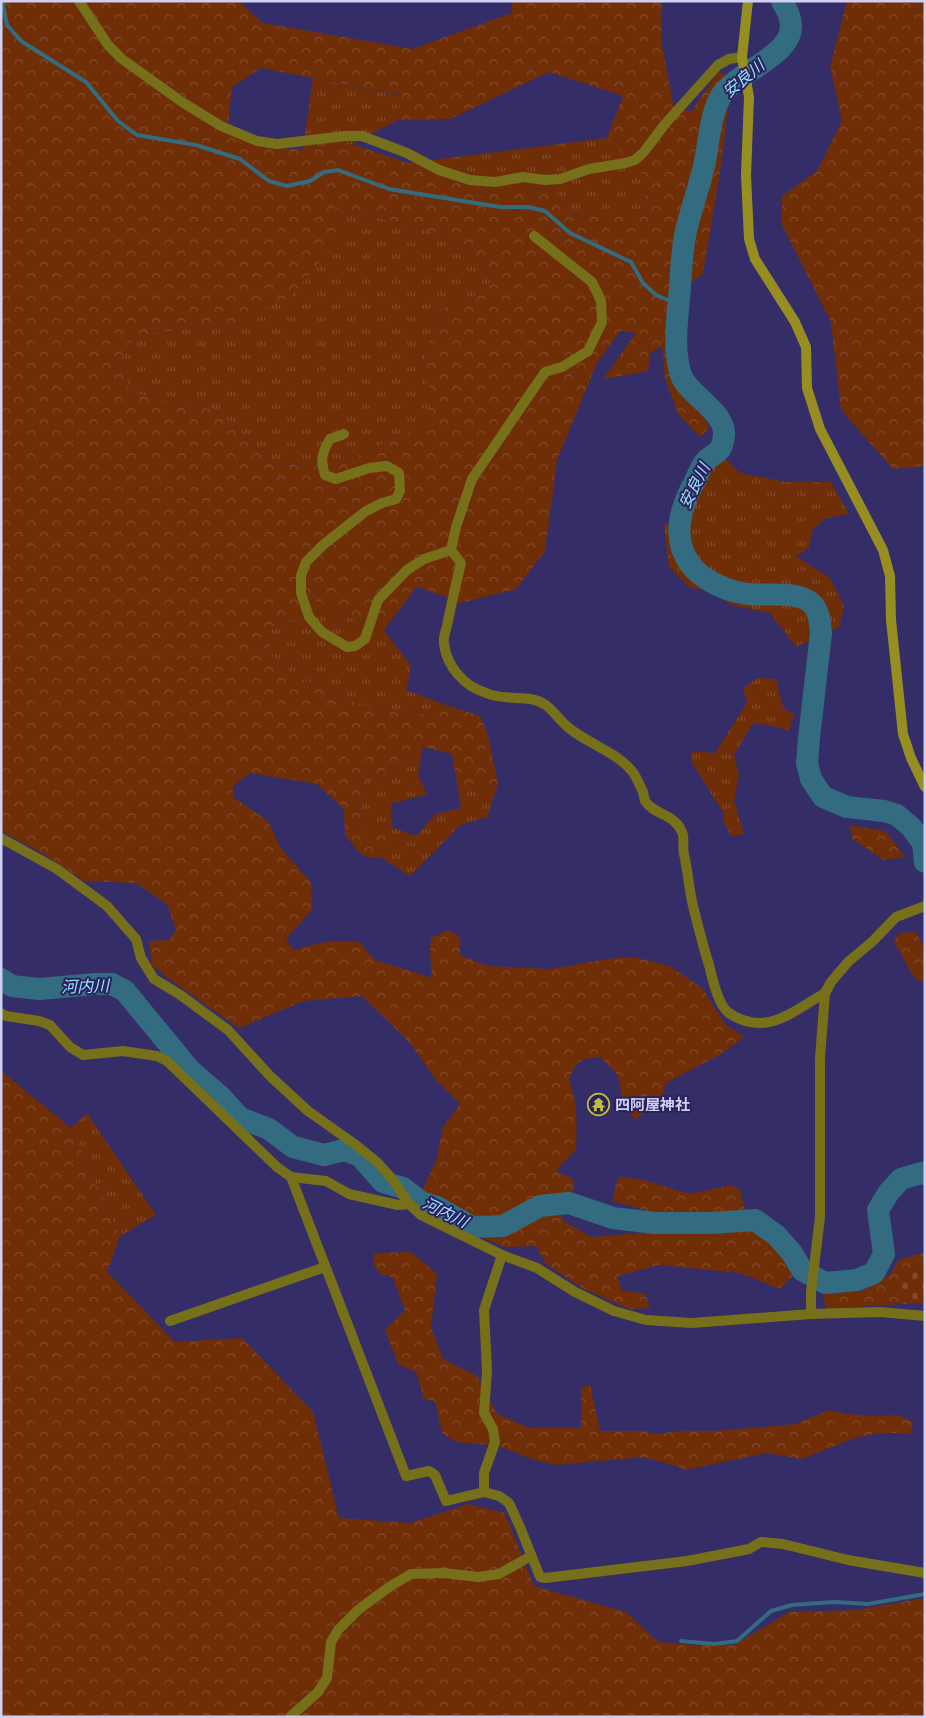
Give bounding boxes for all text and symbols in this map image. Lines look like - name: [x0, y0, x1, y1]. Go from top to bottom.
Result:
- water label: 安良川: [719, 54, 771, 103]
- water label: 安良川: [674, 458, 717, 512]
- water label: 河内川: [61, 975, 111, 999]
- temple icon: 四阿屋神社: [587, 1093, 611, 1117]
- place label: 四阿屋神社: [615, 1095, 690, 1115]
- water label: 河内川: [419, 1193, 473, 1234]

